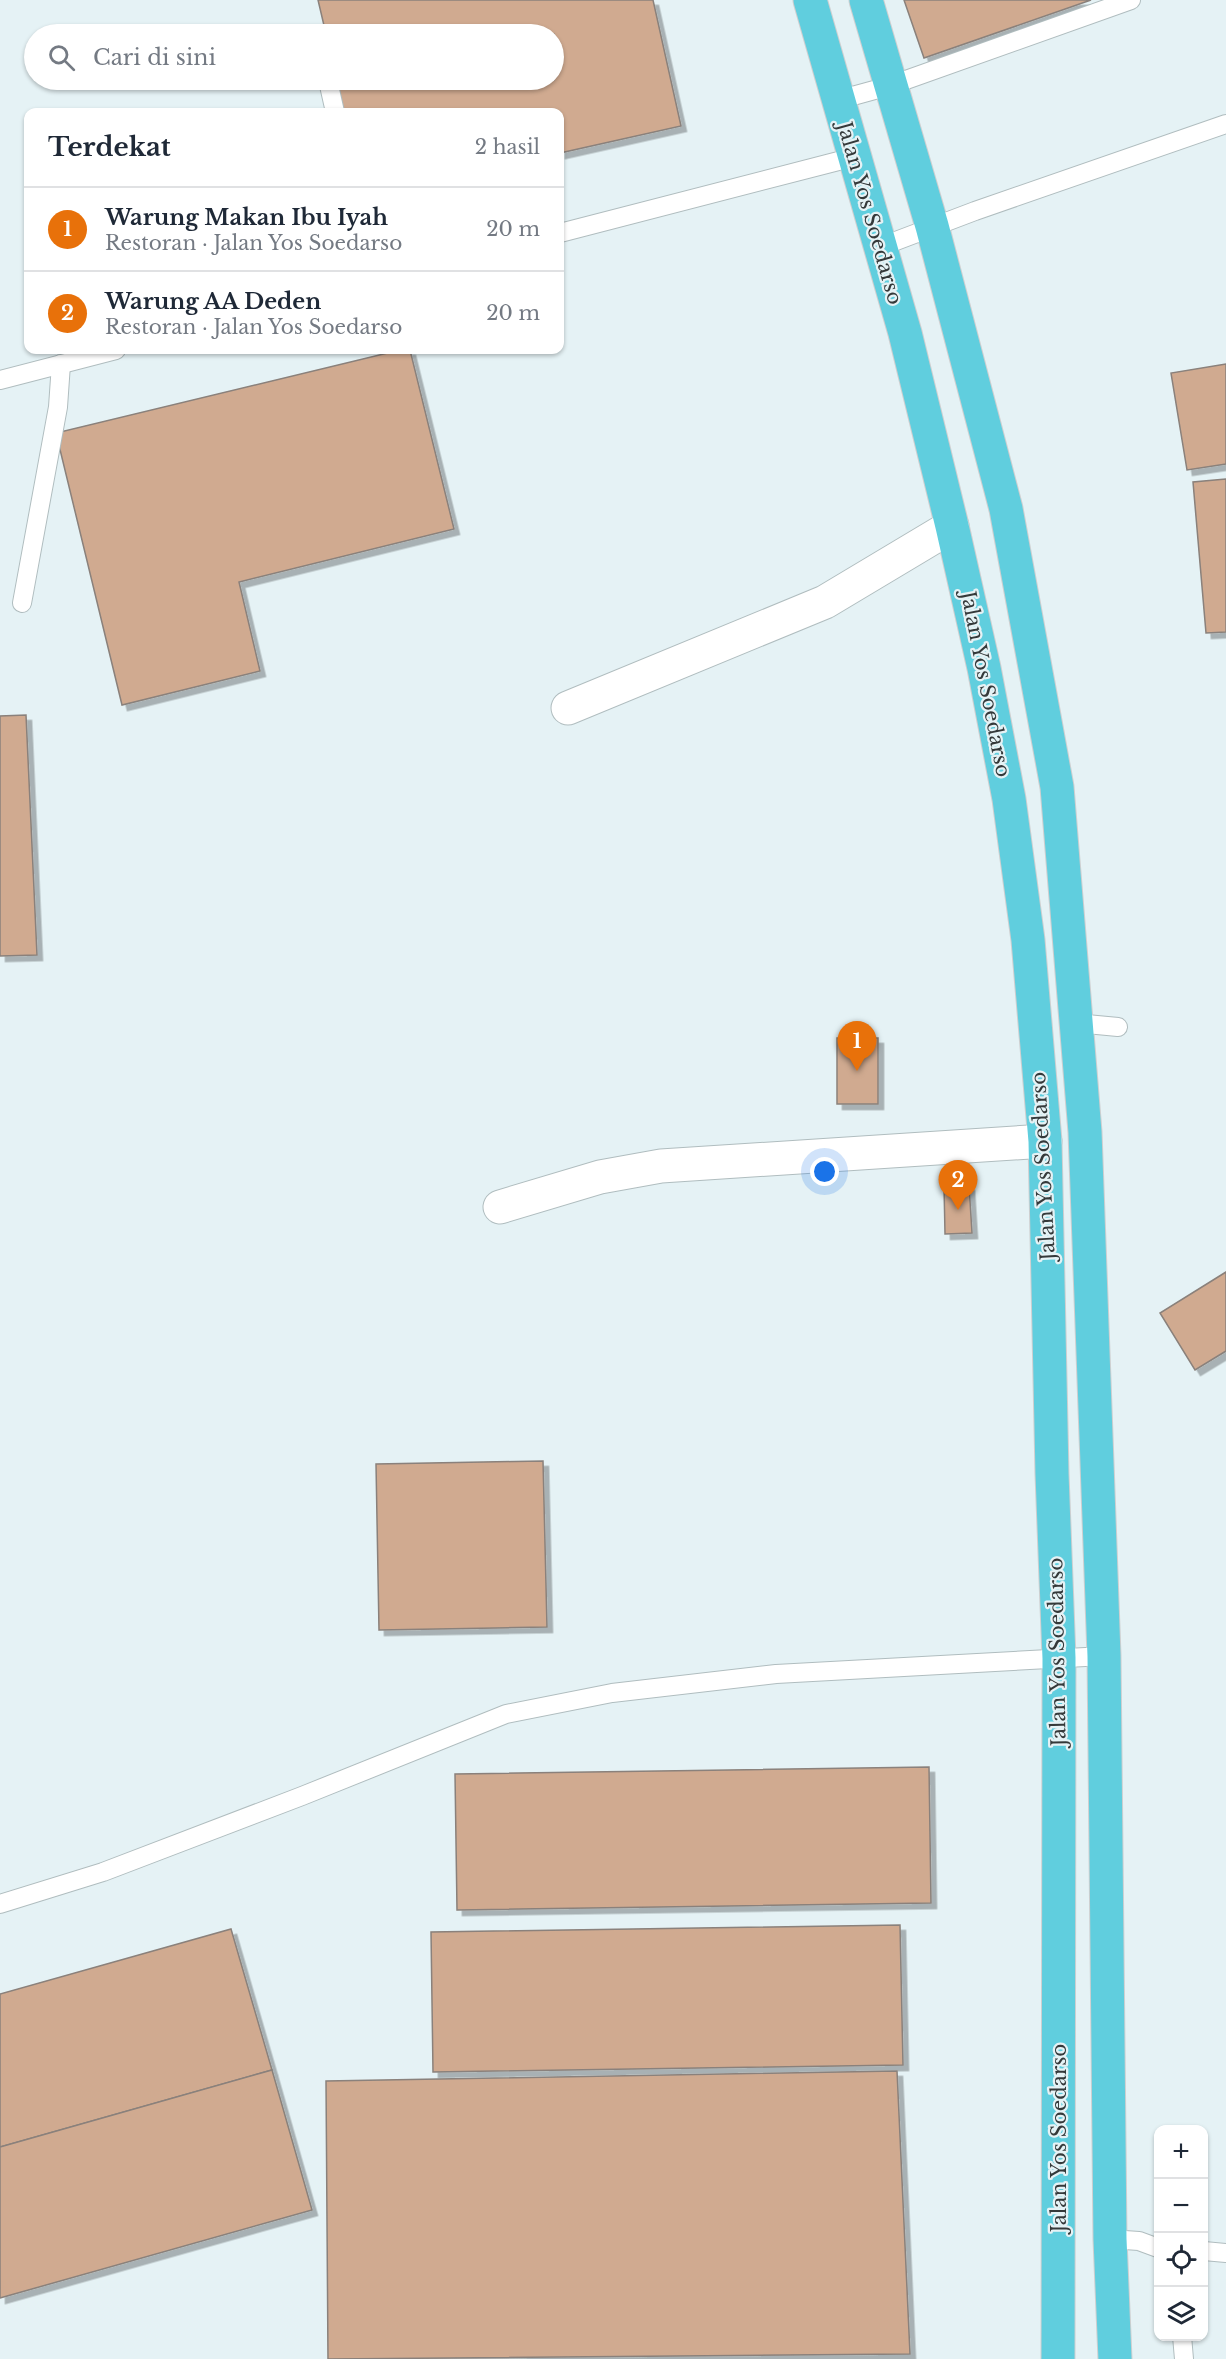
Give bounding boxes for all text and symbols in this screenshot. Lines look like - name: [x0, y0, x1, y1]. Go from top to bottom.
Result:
- search box: [24, 24, 564, 90]
- icon: search: [45, 41, 78, 74]
- text: Cari di sini: [93, 44, 216, 71]
- street label: Jalan Yos Soedarso: [832, 116, 908, 307]
- text: Terdekat: [48, 131, 171, 163]
- text: 2 hasil: [475, 135, 540, 159]
- text: Warung Makan Ibu Iyah: [105, 204, 388, 231]
- text: 1: [63, 217, 72, 241]
- text: 20 m: [486, 217, 540, 241]
- text: Restoran · Jalan Yos Soedarso: [105, 231, 402, 255]
- text: Warung AA Deden: [105, 288, 321, 315]
- text: 2: [61, 301, 74, 325]
- text: 20 m: [486, 301, 540, 325]
- text: Restoran · Jalan Yos Soedarso: [105, 315, 402, 339]
- street label: Jalan Yos Soedarso: [956, 586, 1016, 779]
- pin: 1: [838, 1022, 876, 1071]
- street label: Jalan Yos Soedarso: [1026, 1071, 1060, 1264]
- your location: [810, 1157, 839, 1186]
- pin: 2: [938, 1160, 978, 1210]
- street label: Jalan Yos Soedarso: [1043, 1557, 1071, 1750]
- street label: Jalan Yos Soedarso: [1047, 2044, 1071, 2235]
- map controls: [1154, 2125, 1208, 2341]
- button: +: [1154, 2125, 1208, 2179]
- button: −: [1154, 2179, 1208, 2233]
- button: locate: [1154, 2233, 1208, 2287]
- button: layers: [1154, 2287, 1208, 2341]

